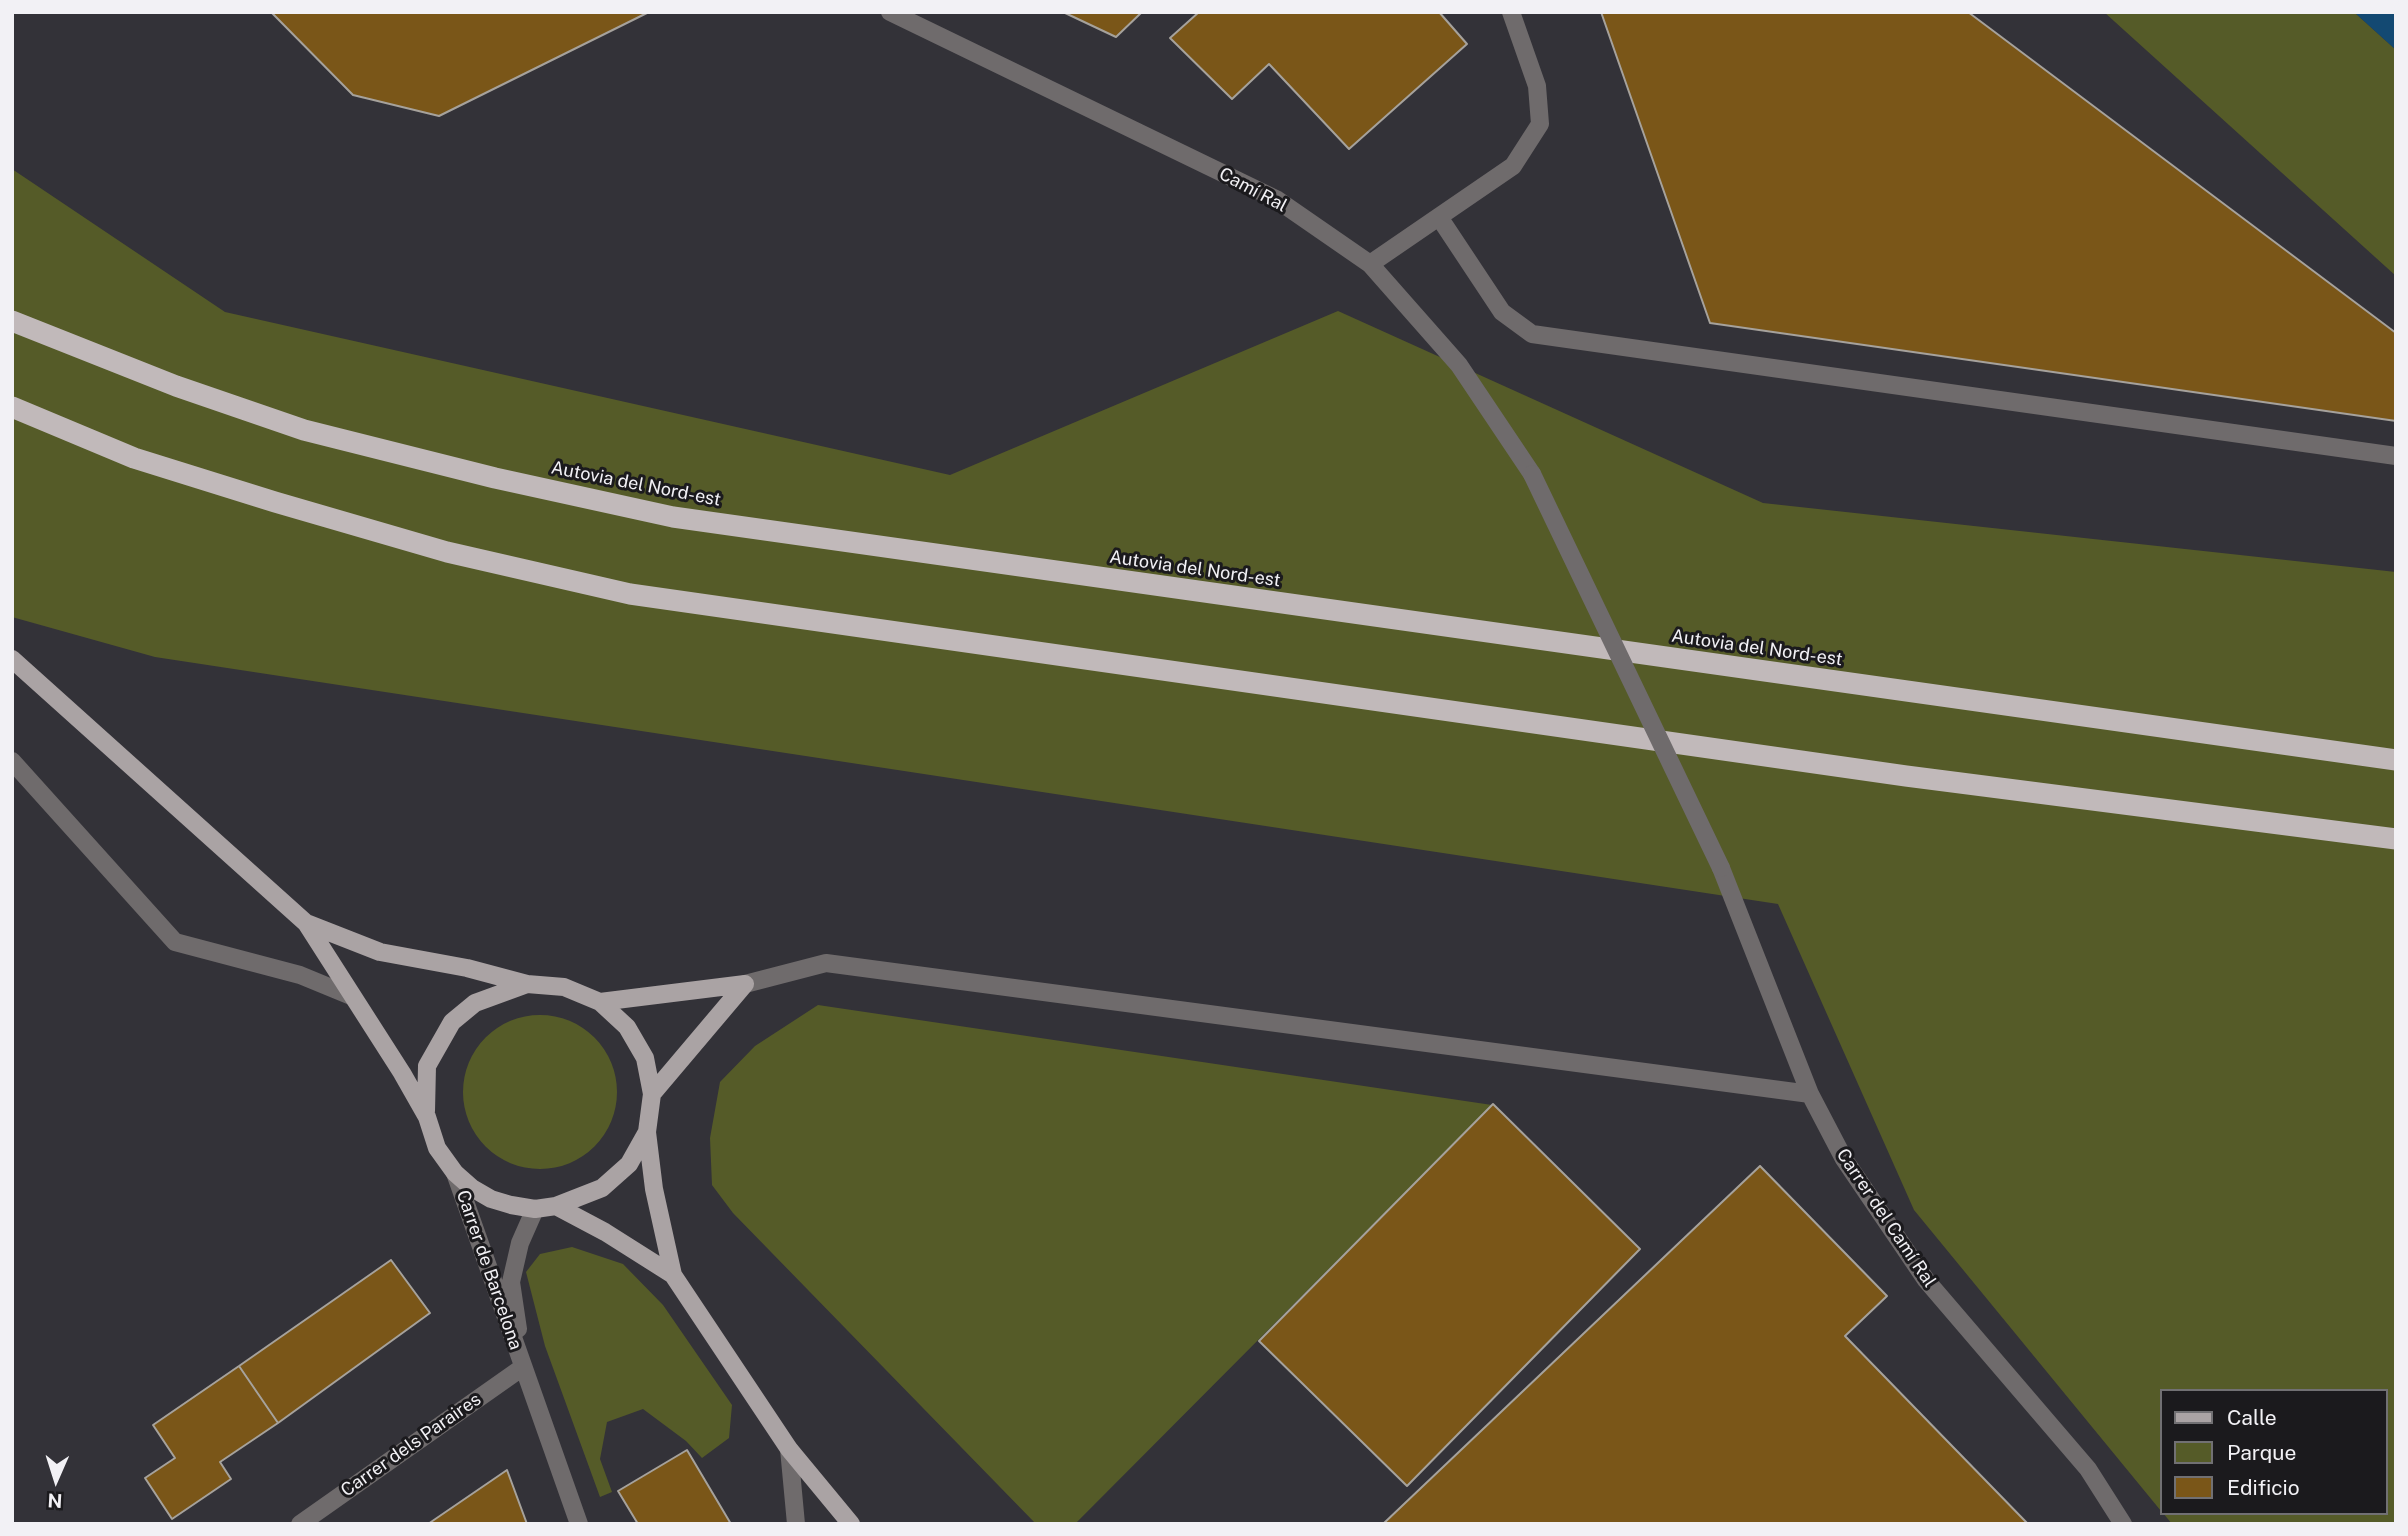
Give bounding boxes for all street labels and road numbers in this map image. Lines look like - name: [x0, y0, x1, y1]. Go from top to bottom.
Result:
- street label: Camí Ral: [1215, 163, 1291, 217]
- street label: Autovia del Nord-est: [549, 457, 723, 511]
- street label: Autovia del Nord-est: [1108, 546, 1282, 592]
- street label: Autovia del Nord-est: [1670, 625, 1844, 671]
- street label: Carrer del Camí Ral: [1832, 1145, 1940, 1291]
- street label: Carrer de Barcelona: [452, 1187, 526, 1353]
- street label: Carrer dels Paraires: [337, 1389, 485, 1501]

